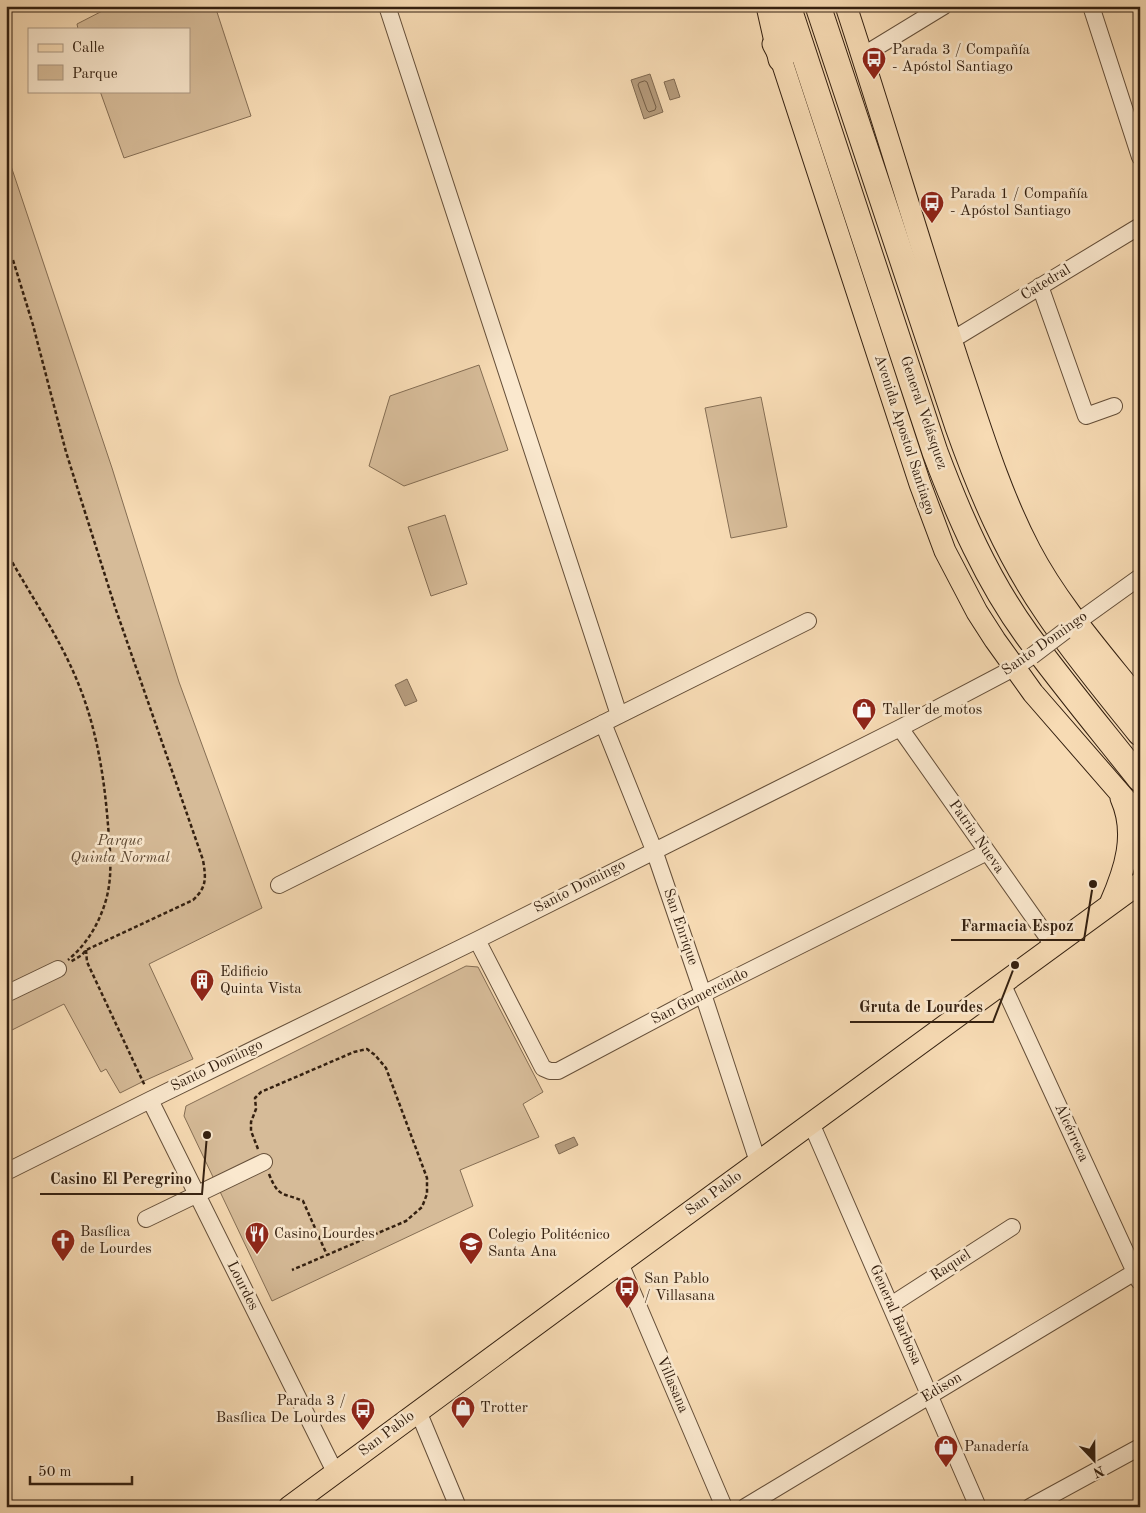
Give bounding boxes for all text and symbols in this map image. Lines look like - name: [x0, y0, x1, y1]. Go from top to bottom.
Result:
- legend: [28, 28, 190, 92]
- text: Calle: [72, 41, 105, 56]
- place label: Parada 3 / Compañía - Apóstol Santiago: [892, 43, 1031, 75]
- bus stop icon: Parada 3 / Compañía - Apóstol Santiago: [861, 46, 887, 80]
- text: Parque: [72, 67, 118, 82]
- place label: Parada 1 / Compañía - Apóstol Santiago: [950, 187, 1089, 219]
- bus stop icon: Parada 1 / Compañía - Apóstol Santiago: [919, 190, 945, 224]
- street label: Catedral: [1019, 262, 1073, 304]
- street label: Avenida Apostol Santiago: [871, 353, 937, 517]
- street label: General Velásquez: [897, 355, 949, 471]
- street label: Santo Domingo: [1000, 609, 1090, 679]
- shop icon: Taller de motos: [851, 697, 877, 731]
- place label: Taller de motos: [882, 703, 982, 718]
- street label: Patria Nueva: [945, 798, 1007, 877]
- park label: Parque Quinta Normal: [70, 834, 170, 866]
- street label: Santo Domingo: [532, 858, 628, 916]
- street label: San Enrique: [660, 887, 700, 967]
- callout: Farmacia Espoz: [951, 909, 1084, 940]
- text: Farmacia Espoz: [960, 919, 1074, 935]
- place label: Edificio Quinta Vista: [220, 965, 302, 997]
- street label: San Gumercindo: [649, 966, 751, 1028]
- building icon: Edificio Quinta Vista: [189, 968, 215, 1002]
- callout: Gruta de Lourdes: [850, 991, 993, 1022]
- text: Gruta de Lourdes: [859, 1000, 983, 1016]
- street label: Santo Domingo: [169, 1037, 265, 1095]
- street label: Alcérreca: [1051, 1102, 1091, 1165]
- callout: Casino El Peregrino: [40, 1163, 202, 1194]
- street label: San Pablo: [683, 1169, 745, 1219]
- text: Casino El Peregrino: [50, 1172, 192, 1188]
- restaurant icon: Casino Lourdes: [244, 1221, 270, 1255]
- place label: Basílica de Lourdes: [80, 1225, 152, 1257]
- place label: Casino Lourdes: [274, 1227, 375, 1242]
- church icon: Basílica de Lourdes: [50, 1228, 76, 1262]
- place label: Colegio Politécnico Santa Ana: [488, 1228, 610, 1260]
- school or university icon: Colegio Politécnico Santa Ana: [458, 1231, 484, 1265]
- street label: Raquel: [928, 1248, 974, 1284]
- street label: Lourdes: [223, 1259, 261, 1313]
- street label: General Barbosa: [866, 1263, 924, 1368]
- place label: San Pablo / Villasana: [644, 1272, 715, 1304]
- bus stop icon: San Pablo / Villasana: [614, 1275, 640, 1309]
- street label: Villasana: [653, 1354, 691, 1416]
- street label: Edison: [919, 1370, 965, 1406]
- place label: Parada 3 / Basílica De Lourdes: [216, 1394, 346, 1426]
- shop icon: Trotter: [450, 1395, 476, 1429]
- bus stop icon: Parada 3 / Basílica De Lourdes: [350, 1397, 376, 1431]
- place label: Trotter: [480, 1401, 528, 1416]
- street label: San Pablo: [356, 1408, 418, 1460]
- shop icon: Panadería: [933, 1434, 959, 1468]
- north arrow: [1068, 1436, 1118, 1486]
- place label: Panadería: [964, 1440, 1029, 1455]
- scale bar: [30, 1453, 132, 1485]
- text: N: [1091, 1463, 1106, 1480]
- text: 50 m: [38, 1465, 72, 1480]

